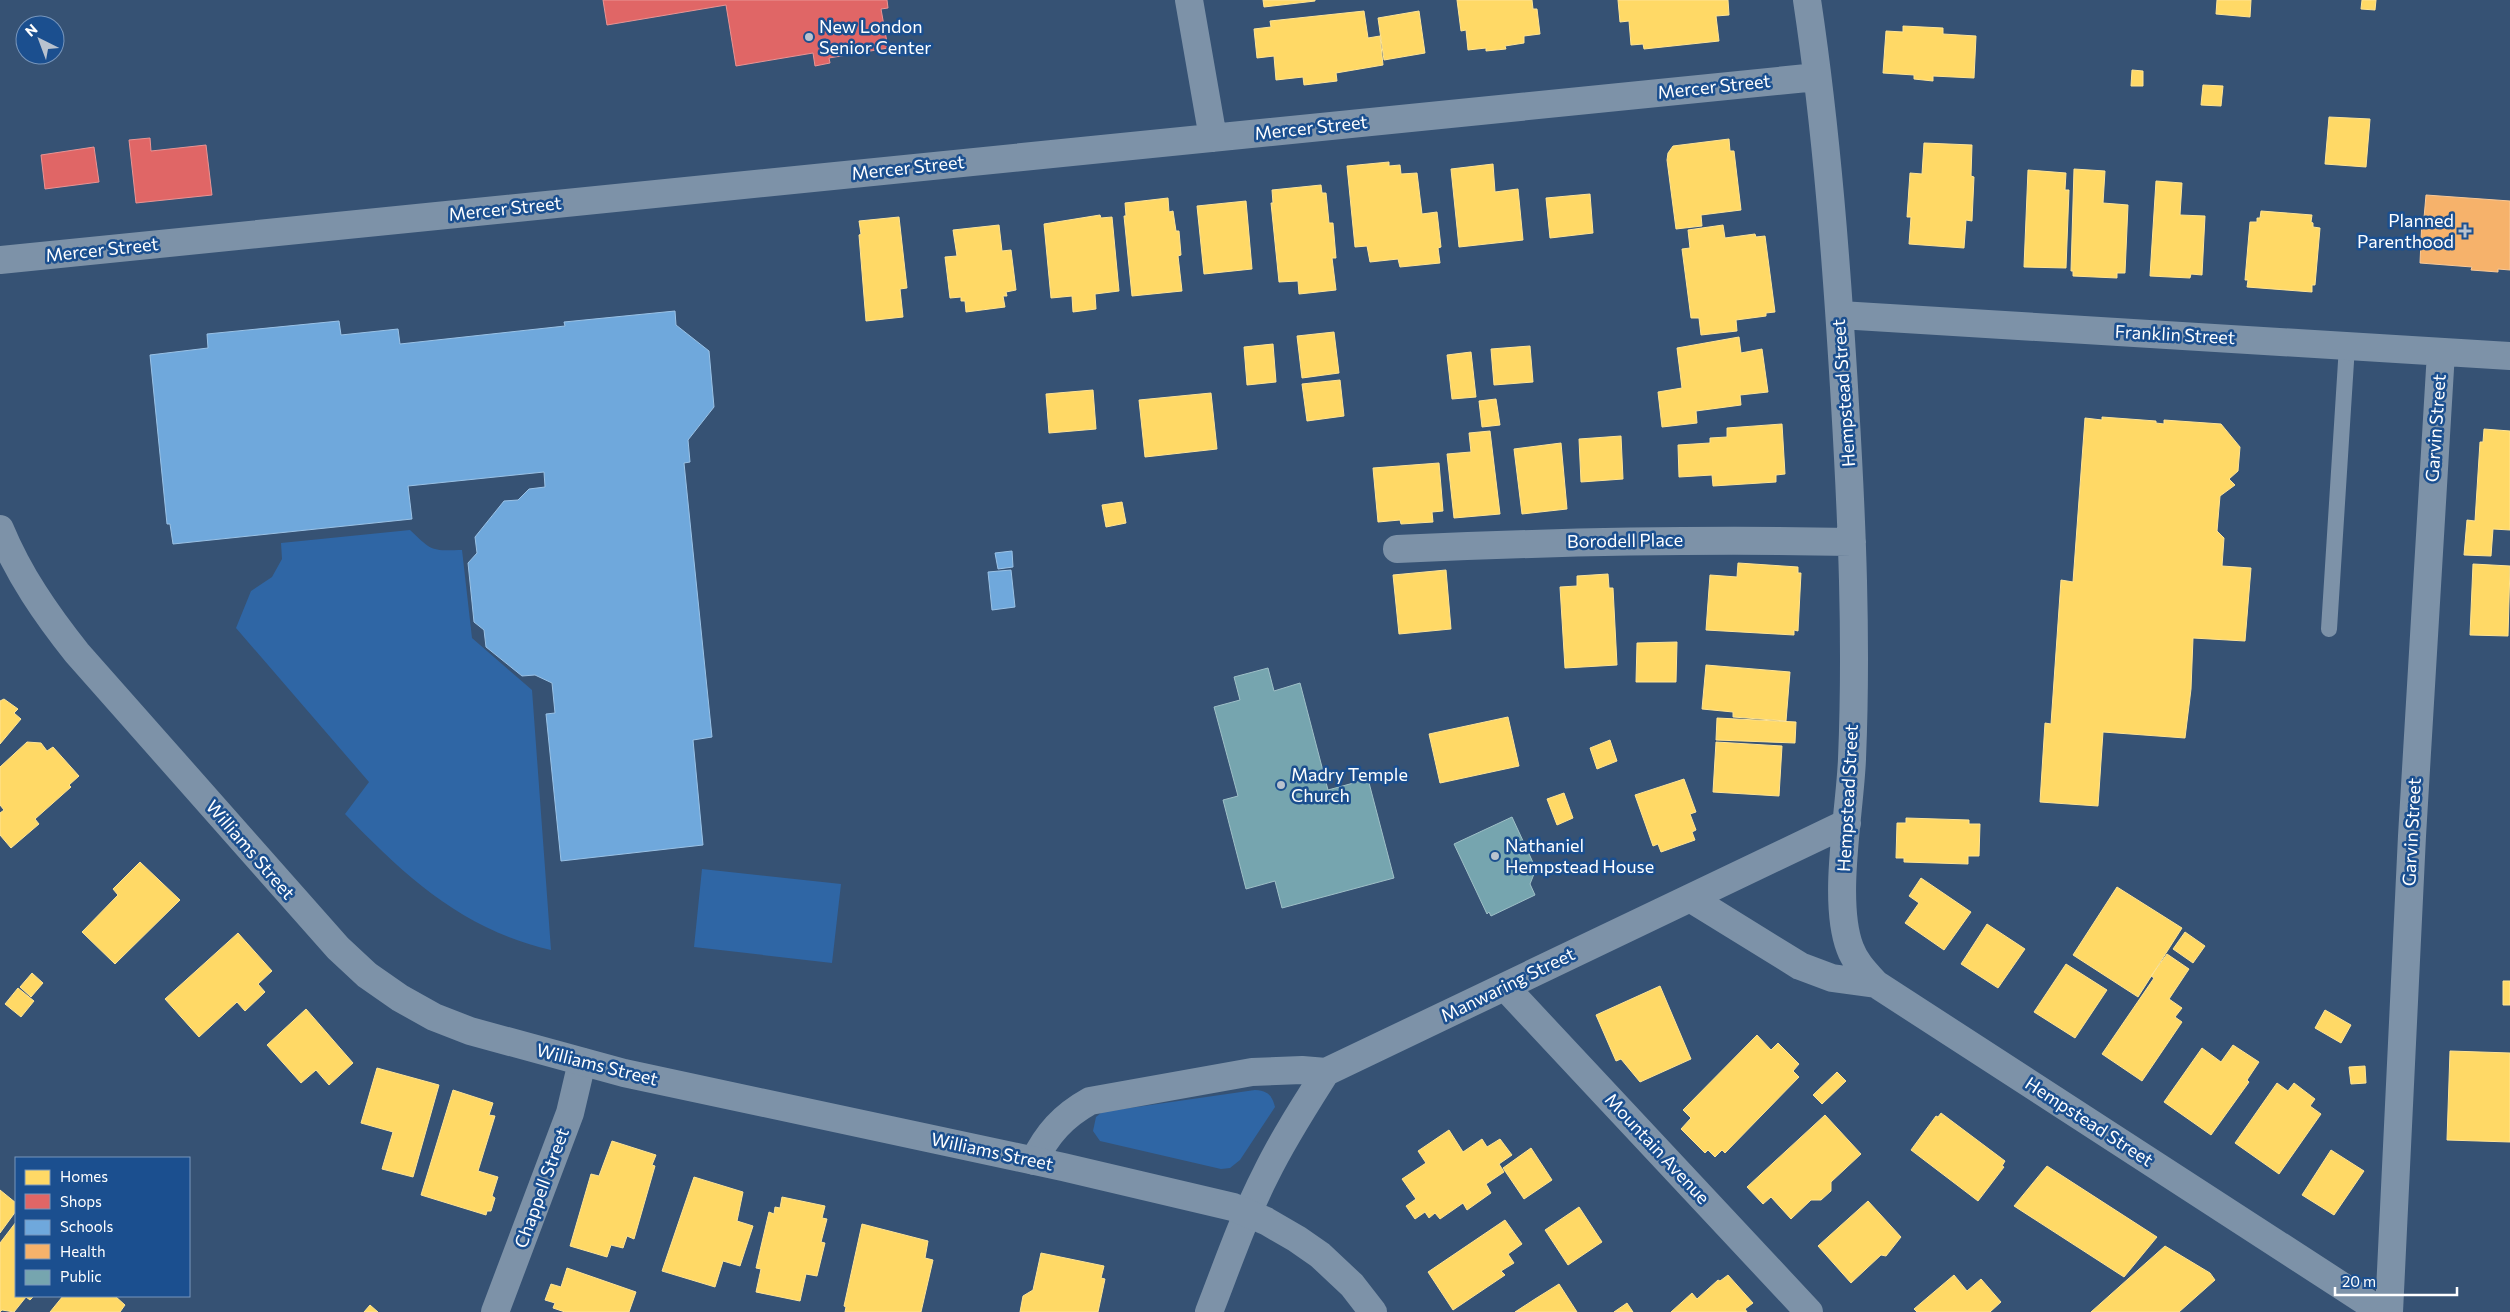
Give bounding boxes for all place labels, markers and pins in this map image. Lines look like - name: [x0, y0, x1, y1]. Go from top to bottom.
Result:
- place label: New London Senior Center: [819, 15, 931, 58]
- marker: New London Senior Center: [803, 31, 815, 43]
- place label: Planned Parenthood: [2357, 209, 2454, 252]
- marker: Planned Parenthood: [2458, 224, 2472, 238]
- place label: Madry Temple Church: [1291, 763, 1408, 806]
- marker: Madry Temple Church: [1275, 779, 1287, 791]
- place label: Nathaniel Hempstead House: [1505, 834, 1654, 877]
- marker: Nathaniel Hempstead House: [1489, 850, 1501, 862]

